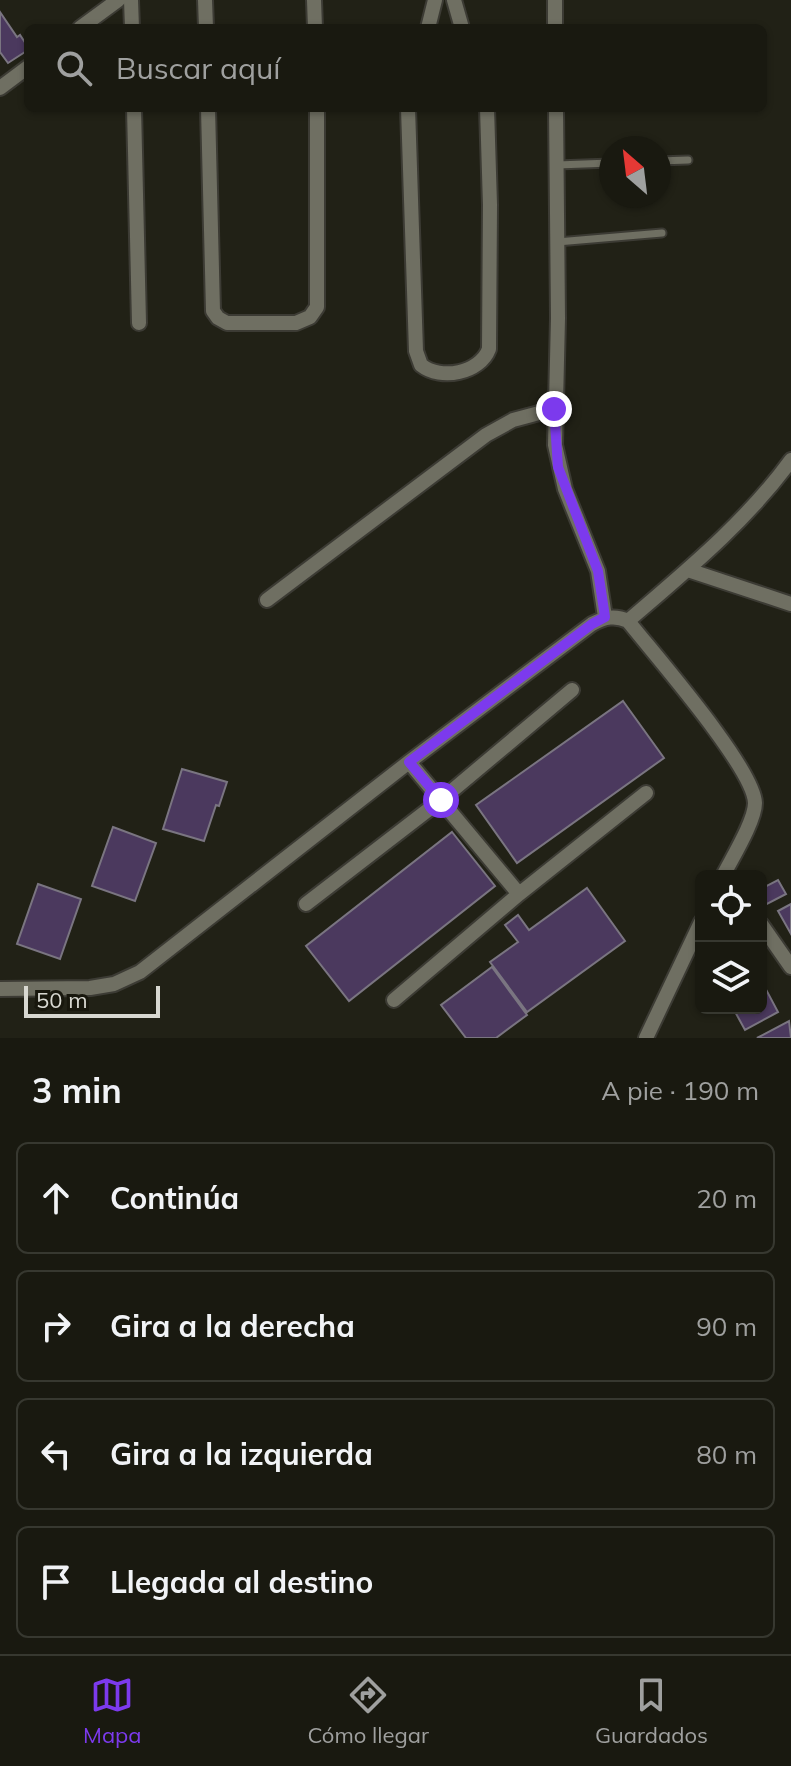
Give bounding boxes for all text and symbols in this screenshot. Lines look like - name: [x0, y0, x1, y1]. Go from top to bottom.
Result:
- search box: [24, 24, 767, 112]
- icon: search: [52, 46, 96, 90]
- text: Buscar aquí: [116, 49, 281, 87]
- north arrow: [599, 136, 671, 208]
- route end: [536, 391, 572, 427]
- route start: [423, 782, 459, 818]
- map controls: [695, 870, 767, 1014]
- button: locate: [695, 870, 767, 942]
- button: layers: [695, 942, 767, 1014]
- scale bar: [24, 982, 160, 1018]
- text: 50 m: [36, 986, 87, 1014]
- text: 3 min: [32, 1069, 122, 1112]
- text: A pie · 190 m: [601, 1074, 759, 1107]
- icon: ahead: [34, 1176, 78, 1220]
- text: Continúa: [110, 1179, 239, 1217]
- text: 20 m: [696, 1182, 757, 1215]
- icon: right: [34, 1304, 78, 1348]
- text: Gira a la derecha: [110, 1307, 355, 1345]
- text: 90 m: [696, 1310, 757, 1343]
- icon: left: [34, 1432, 78, 1476]
- text: Gira a la izquierda: [110, 1435, 373, 1473]
- text: 80 m: [696, 1438, 757, 1471]
- icon: arrive: [34, 1560, 78, 1604]
- text: Llegada al destino: [110, 1563, 373, 1601]
- tab: Mapa: [83, 1673, 142, 1749]
- tab: Cómo llegar: [308, 1673, 429, 1749]
- tab: Guardados: [595, 1673, 708, 1749]

